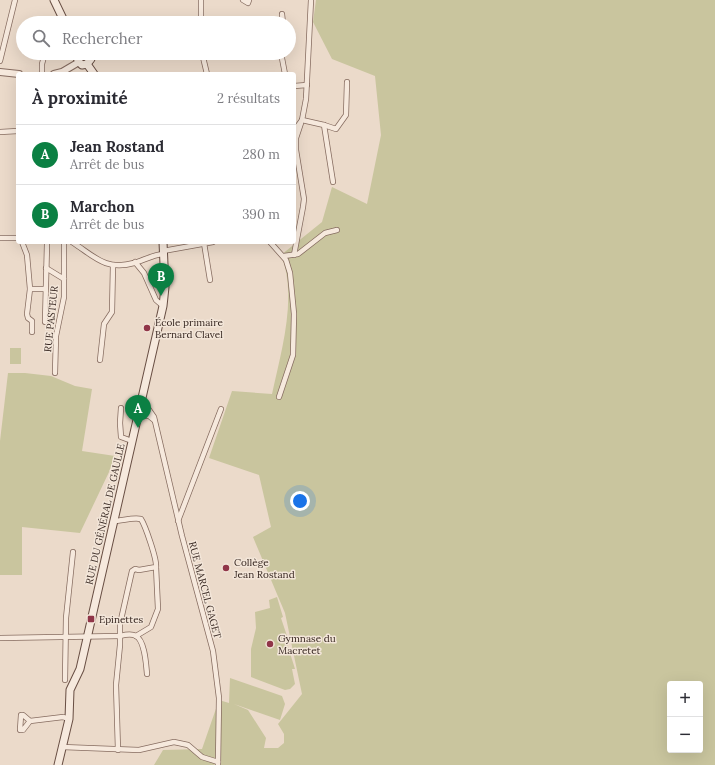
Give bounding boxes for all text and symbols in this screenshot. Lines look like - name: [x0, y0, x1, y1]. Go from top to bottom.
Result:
- search box: [16, 16, 296, 60]
- icon: search: [30, 27, 52, 49]
- text: Rechercher: [62, 29, 142, 48]
- text: À proximité: [32, 87, 128, 109]
- text: 2 résultats: [217, 90, 280, 107]
- text: Jean Rostand: [70, 137, 164, 156]
- text: A: [41, 146, 49, 163]
- text: 280 m: [243, 146, 280, 163]
- text: Arrêt de bus: [70, 156, 144, 173]
- text: Marchon: [70, 197, 135, 216]
- text: B: [41, 206, 49, 223]
- text: 390 m: [242, 206, 280, 223]
- text: Arrêt de bus: [70, 216, 144, 233]
- pin: B: [148, 263, 174, 296]
- street label: RUE PASTEUR: [41, 284, 61, 353]
- place label: École primaire Bernard Clavel: [155, 316, 223, 341]
- marker: École primaire Bernard Clavel: [142, 323, 152, 333]
- pin: A: [125, 395, 151, 428]
- street label: RUE DU GÉNÉRAL DE GAULLE: [82, 442, 128, 586]
- your location: [290, 491, 310, 511]
- street label: RUE MARCEL GAGET: [186, 540, 224, 641]
- place label: Collège Jean Rostand: [233, 556, 295, 581]
- marker: Collège Jean Rostand: [221, 563, 231, 573]
- place label: Epinettes: [99, 613, 144, 626]
- marker: Epinettes: [86, 614, 96, 624]
- place label: Gymnase du Macretet: [278, 632, 336, 657]
- marker: Gymnase du Macretet: [265, 639, 275, 649]
- map controls: [667, 681, 703, 753]
- button: +: [667, 681, 703, 717]
- button: −: [667, 717, 703, 753]

